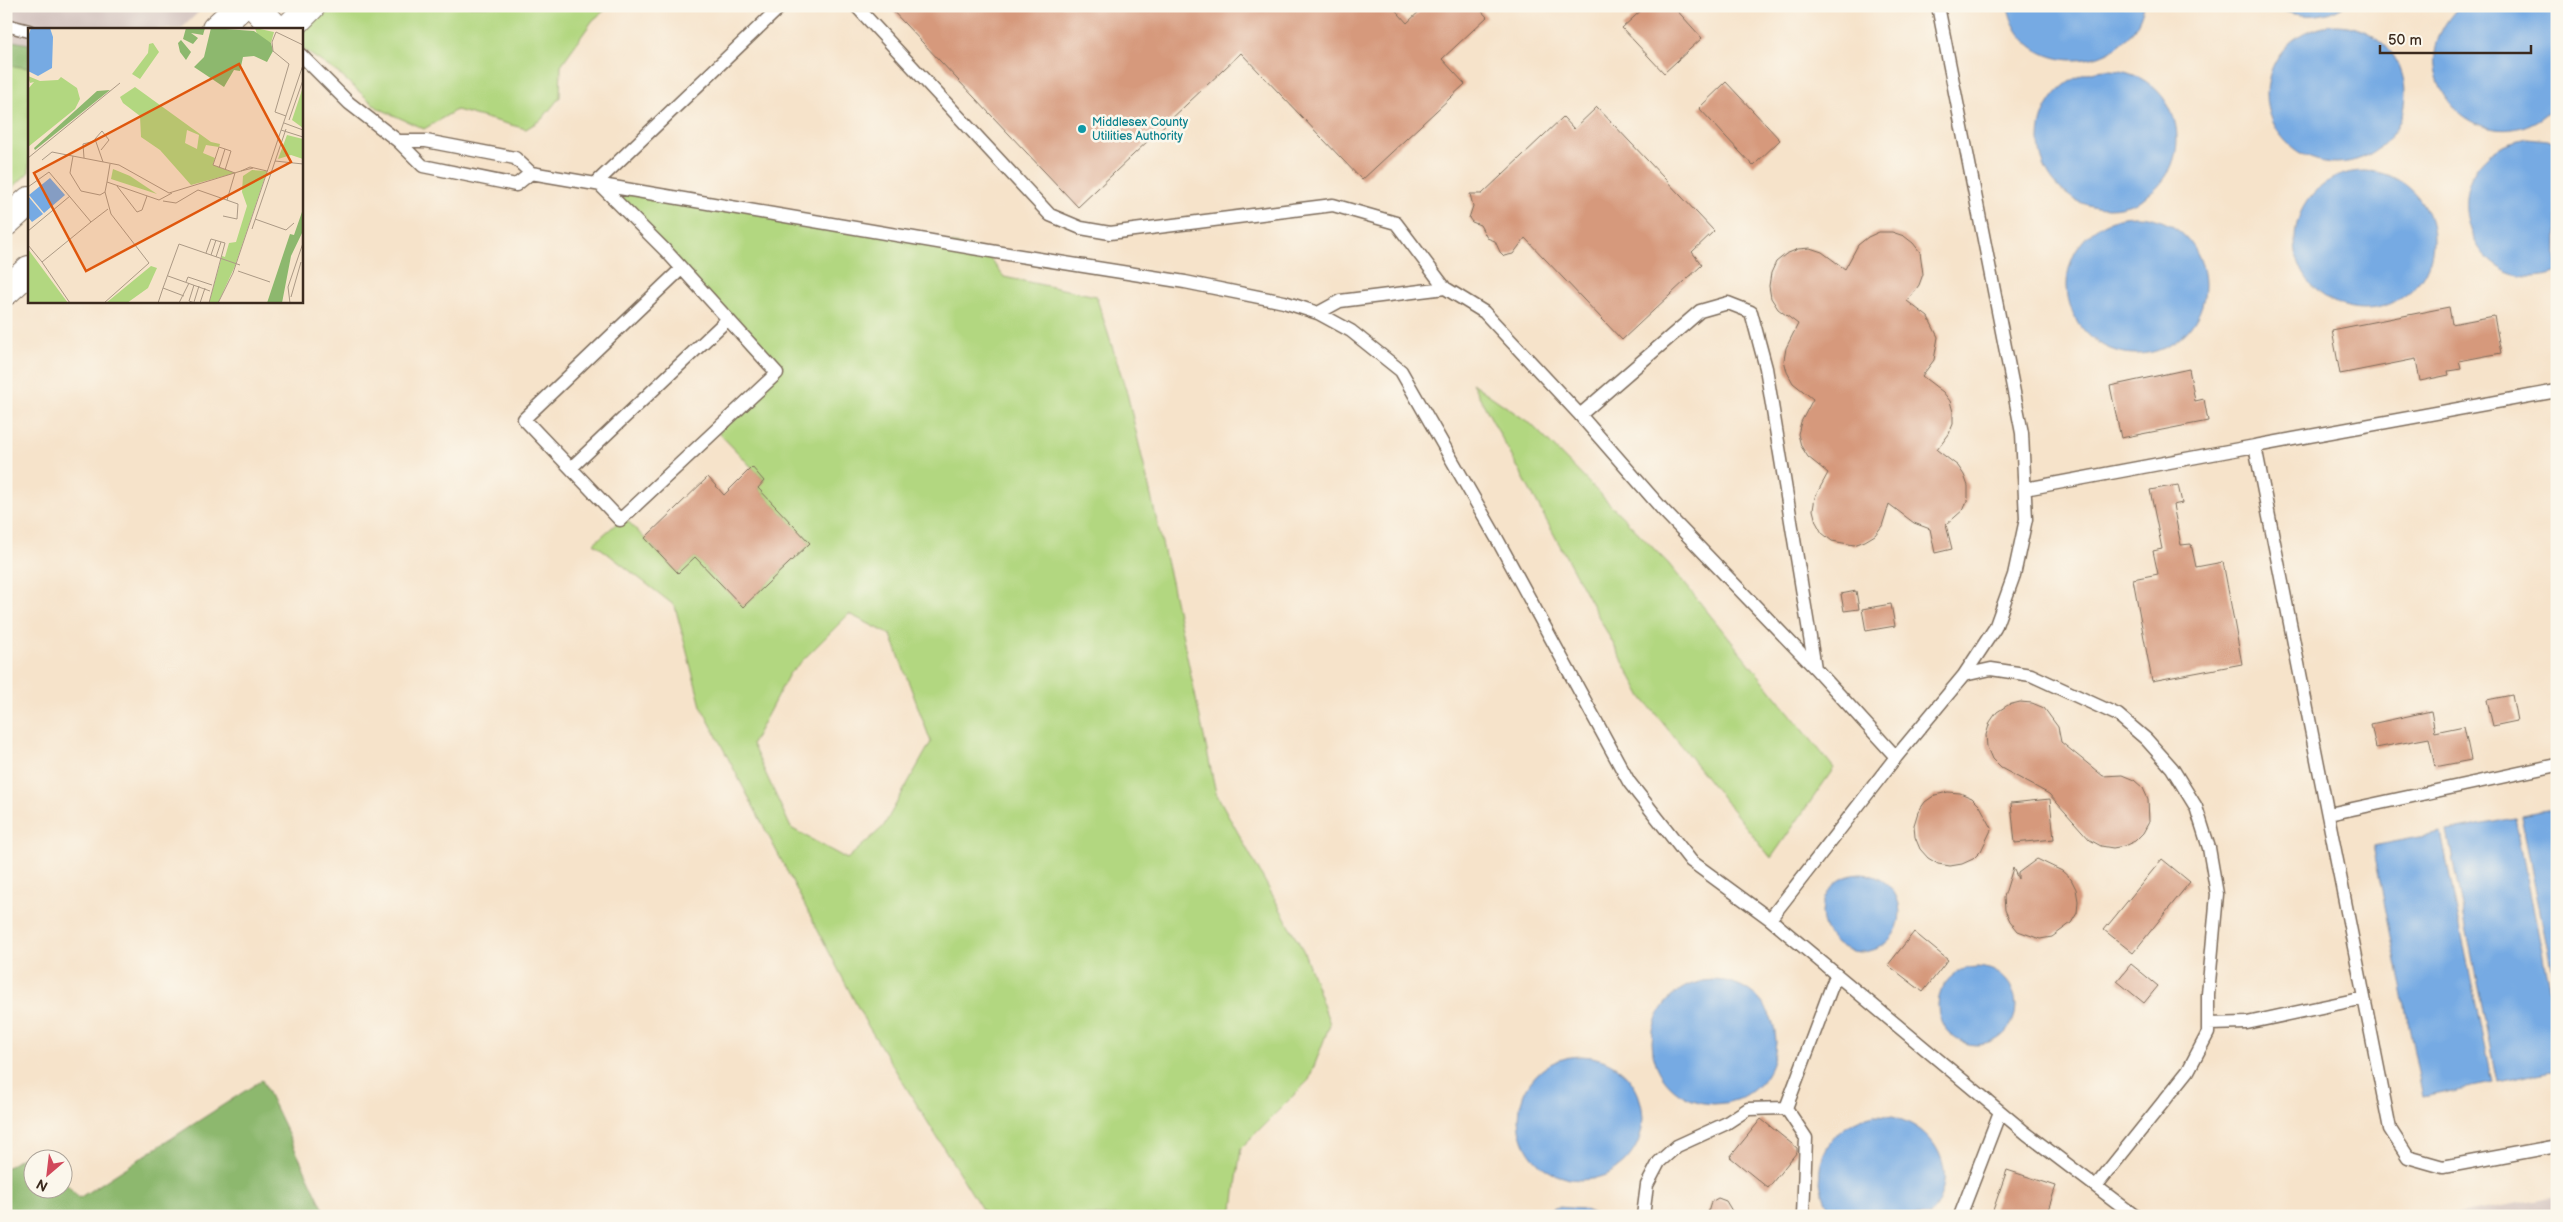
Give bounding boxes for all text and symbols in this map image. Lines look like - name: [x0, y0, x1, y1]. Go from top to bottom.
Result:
- scale bar: [2380, 22, 2532, 54]
- inset map: [28, 28, 302, 302]
- text: 50 m: [2388, 31, 2422, 50]
- place label: Middlesex County Utilities Authority: [1092, 115, 1189, 144]
- marker: Middlesex County Utilities Authority: [1076, 123, 1088, 135]
- north arrow: [22, 1150, 72, 1200]
- text: N: [33, 1175, 51, 1195]

